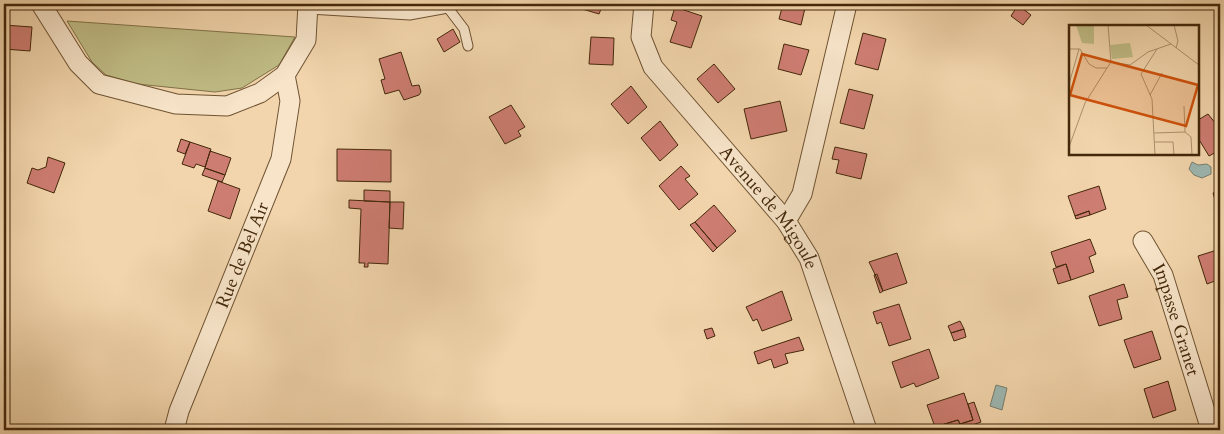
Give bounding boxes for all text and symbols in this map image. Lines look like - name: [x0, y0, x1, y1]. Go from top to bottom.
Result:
- inset map: [1069, 25, 1199, 155]
- street label: Avenue de Migoule: [713, 140, 824, 272]
- street label: Rue de Bel Air: [210, 198, 275, 312]
- street label: Impasse Granet: [1146, 259, 1206, 379]

